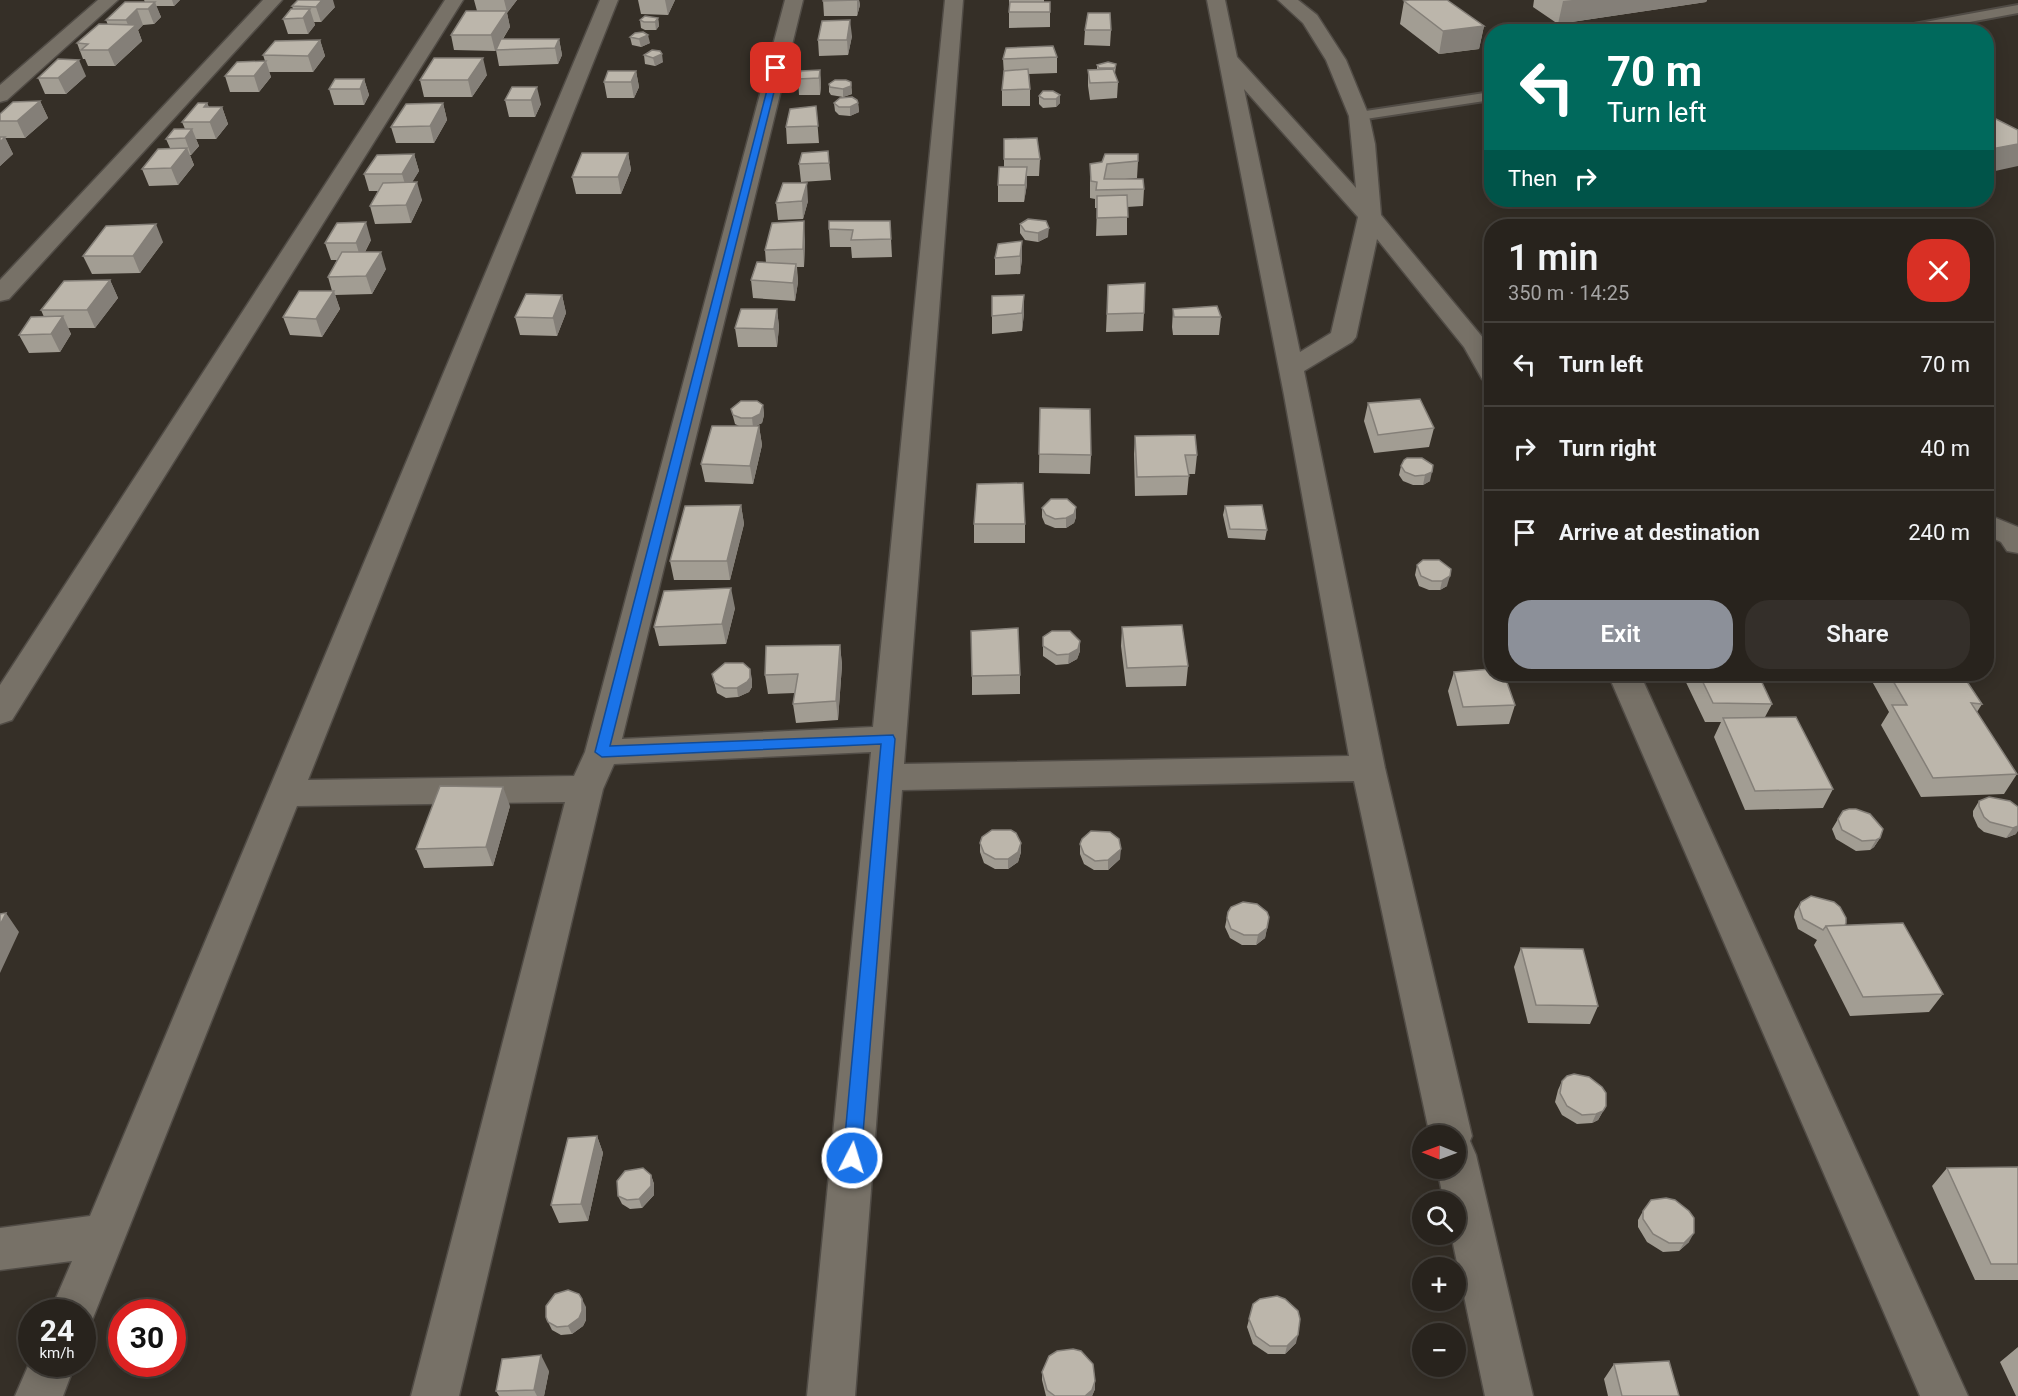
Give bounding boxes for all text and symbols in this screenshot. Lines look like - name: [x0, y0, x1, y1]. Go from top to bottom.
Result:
- pin: [750, 42, 801, 93]
- text: 70 m: [1607, 47, 1702, 96]
- icon: left: [1508, 48, 1586, 126]
- icon: arrive: [759, 51, 792, 84]
- text: Turn left: [1607, 97, 1707, 129]
- icon: right: [1569, 162, 1602, 195]
- text: Then: [1508, 166, 1557, 191]
- text: 1 min: [1508, 237, 1598, 279]
- button: close: [1907, 239, 1970, 302]
- text: 350 m · 14:25: [1508, 281, 1629, 305]
- icon: left: [1508, 348, 1541, 381]
- text: Turn left: [1559, 352, 1643, 377]
- text: 70 m: [1921, 352, 1970, 377]
- icon: right: [1508, 432, 1541, 465]
- text: Turn right: [1559, 436, 1656, 461]
- text: 40 m: [1921, 436, 1970, 461]
- icon: arrive: [1508, 516, 1541, 549]
- text: Arrive at destination: [1559, 520, 1760, 545]
- text: 240 m: [1908, 520, 1970, 545]
- button: Exit: [1508, 600, 1733, 669]
- button: Share: [1745, 600, 1970, 669]
- north arrow: [1412, 1125, 1466, 1179]
- map controls: [1412, 1125, 1466, 1377]
- position arrow: [820, 1126, 884, 1190]
- button: search: [1412, 1191, 1466, 1245]
- button: +: [1412, 1257, 1466, 1311]
- speed limit sign: 30: [108, 1299, 186, 1377]
- text: 24: [40, 1313, 74, 1348]
- button: −: [1412, 1323, 1466, 1377]
- text: km/h: [39, 1344, 75, 1362]

